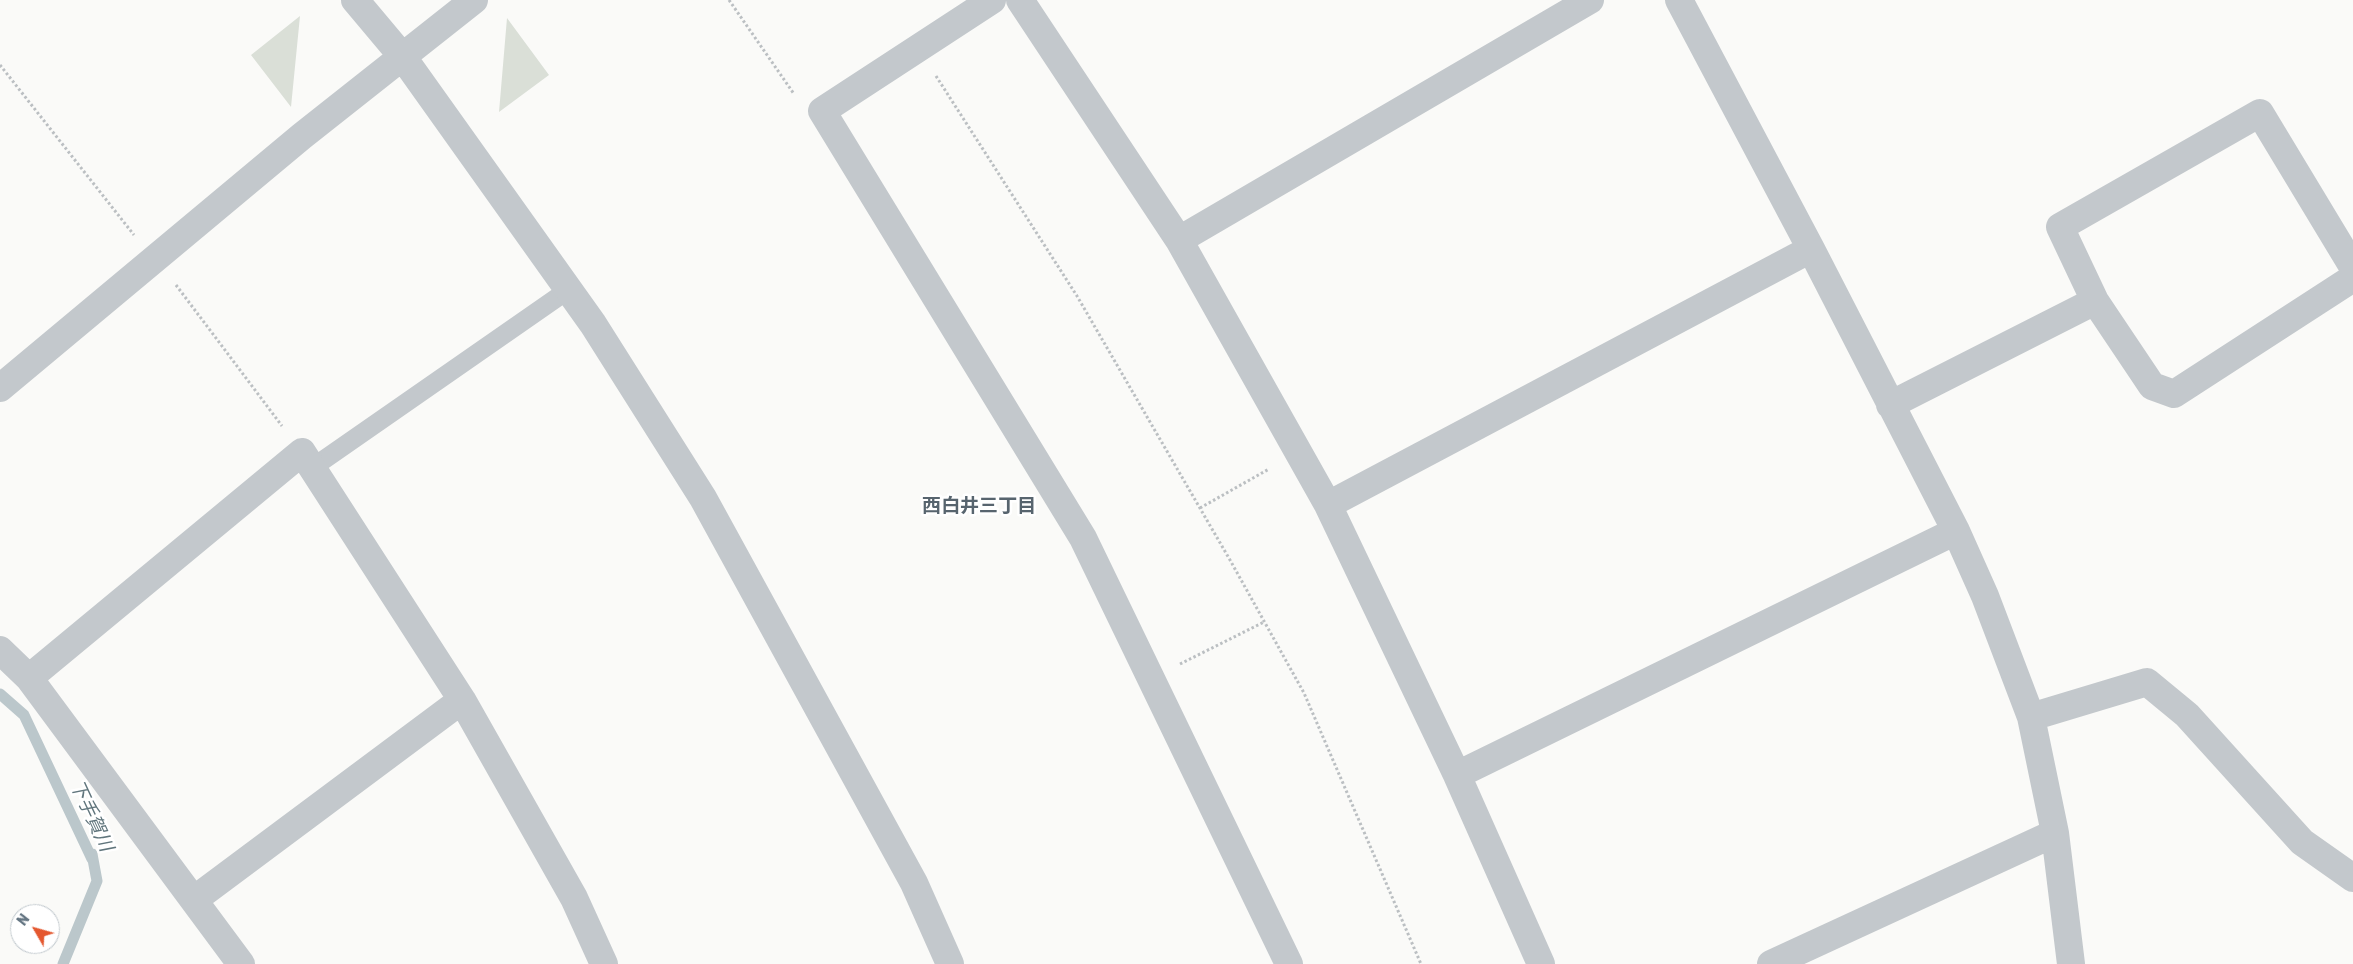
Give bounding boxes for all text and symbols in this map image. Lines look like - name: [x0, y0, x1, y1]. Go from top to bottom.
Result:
- district label: 西白井三丁目: [922, 496, 1036, 518]
- water label: 下手賀川: [65, 777, 117, 855]
- north arrow: [10, 904, 60, 954]
- text: N: [14, 911, 33, 929]

